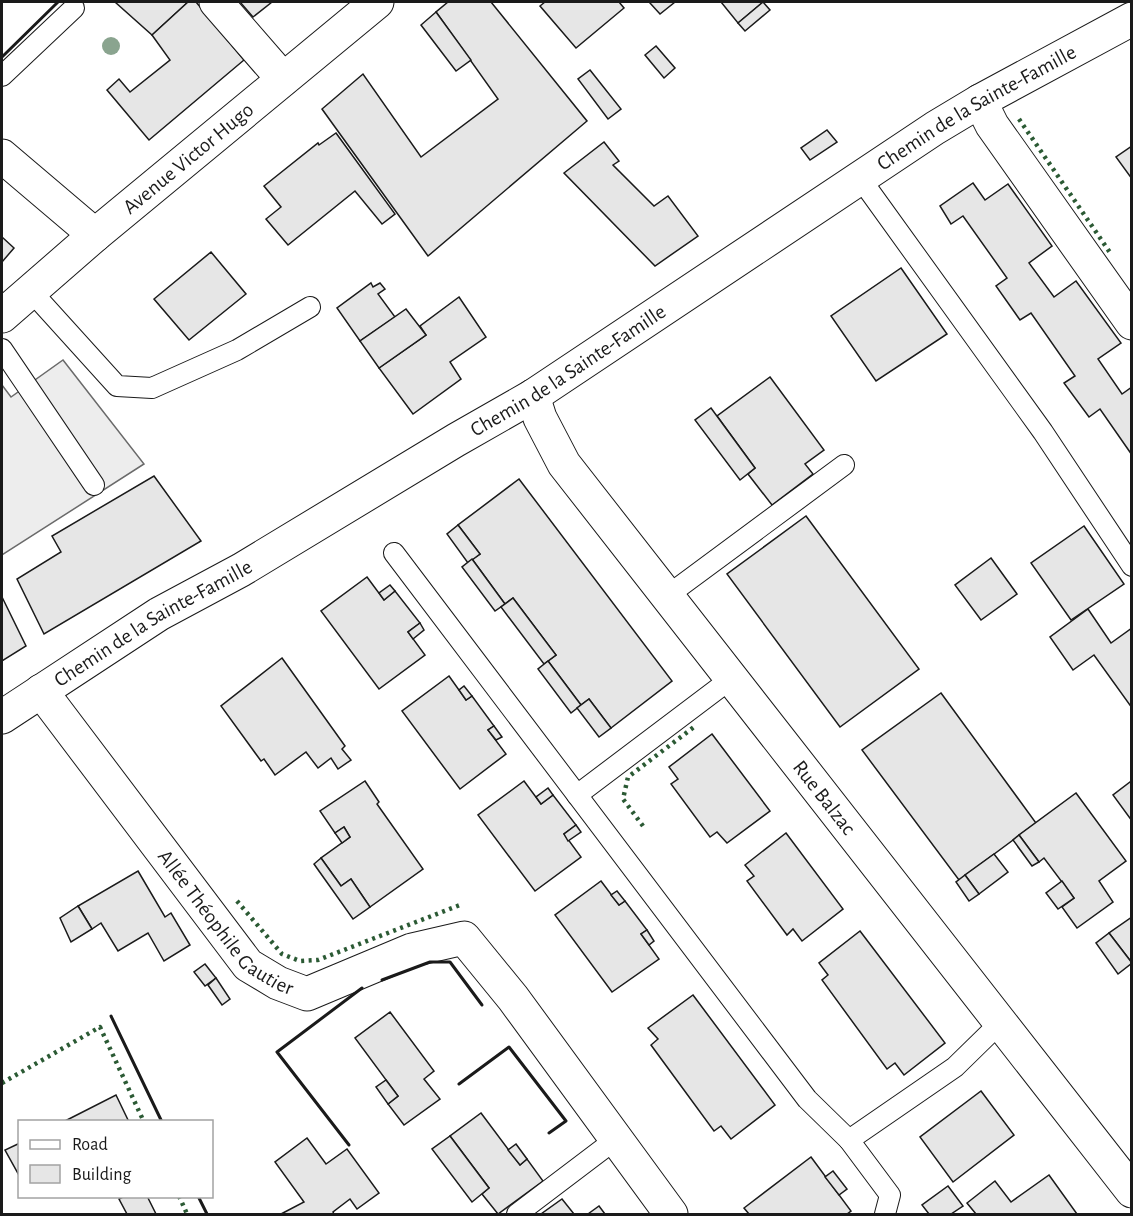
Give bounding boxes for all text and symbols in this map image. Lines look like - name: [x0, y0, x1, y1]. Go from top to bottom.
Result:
- street label: Chemin de la Sainte-Famille: [873, 41, 1080, 175]
- street label: Avenue Victor Hugo: [119, 99, 257, 218]
- street label: Chemin de la Sainte-Famille: [467, 301, 670, 440]
- street label: Chemin de la Sainte-Famille: [50, 556, 256, 691]
- street label: Rue Balzac: [789, 757, 859, 839]
- street label: Allée Théophile Gautier: [154, 846, 297, 999]
- legend: [18, 1120, 213, 1198]
- text: Road: [72, 1136, 108, 1154]
- text: Building: [72, 1166, 132, 1184]

